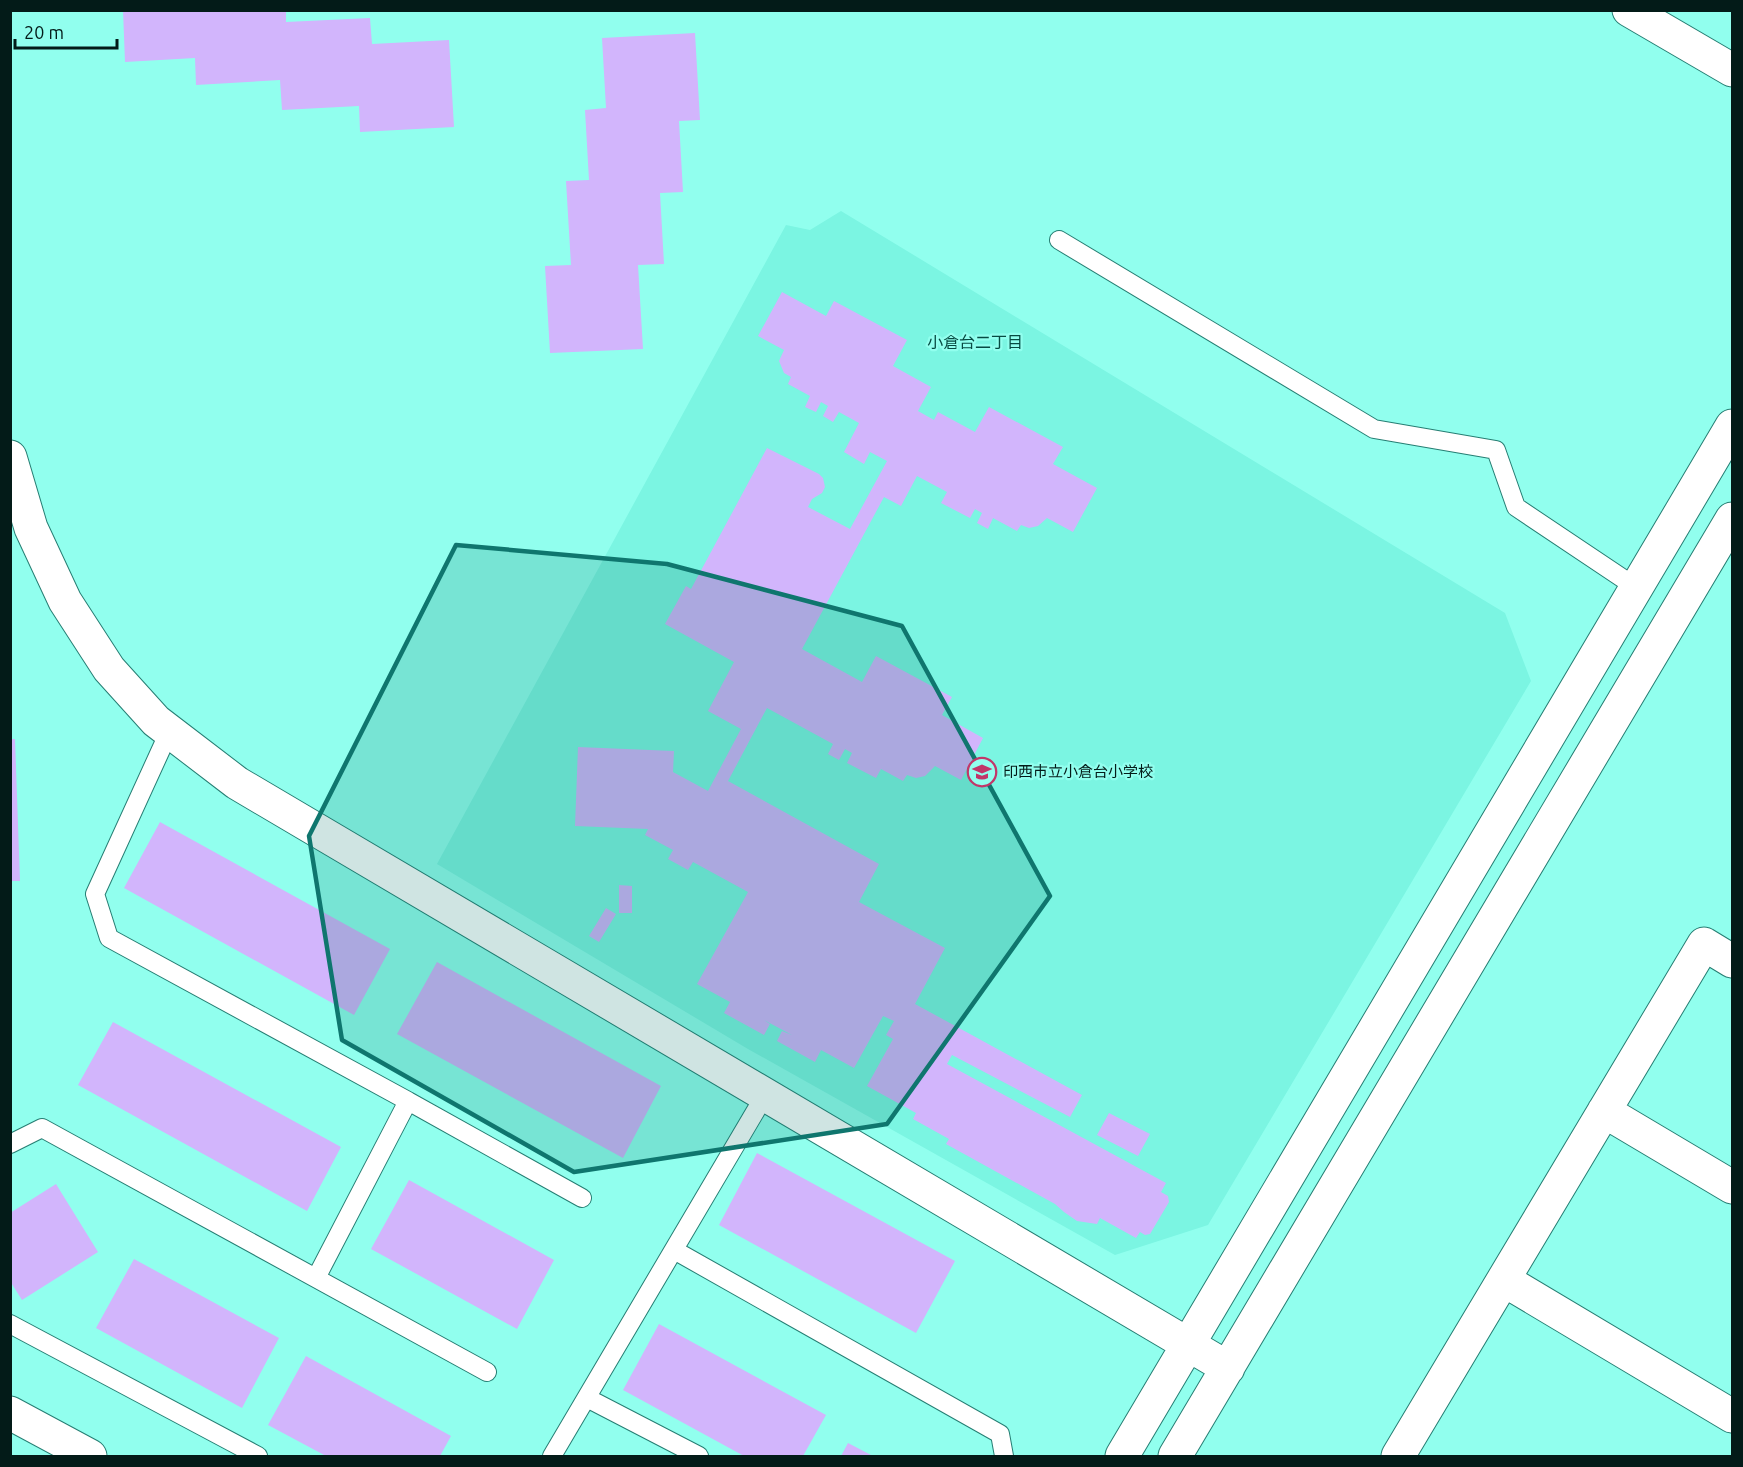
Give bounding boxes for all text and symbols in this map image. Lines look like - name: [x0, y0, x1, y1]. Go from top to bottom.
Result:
- scale bar: [15, 12, 117, 50]
- text: 20 m: [24, 22, 64, 42]
- district label: 小倉台二丁目: [927, 333, 1023, 351]
- school or university icon: 印西市立小倉台小学校: [966, 756, 998, 788]
- place label: 印西市立小倉台小学校: [1003, 763, 1153, 780]

